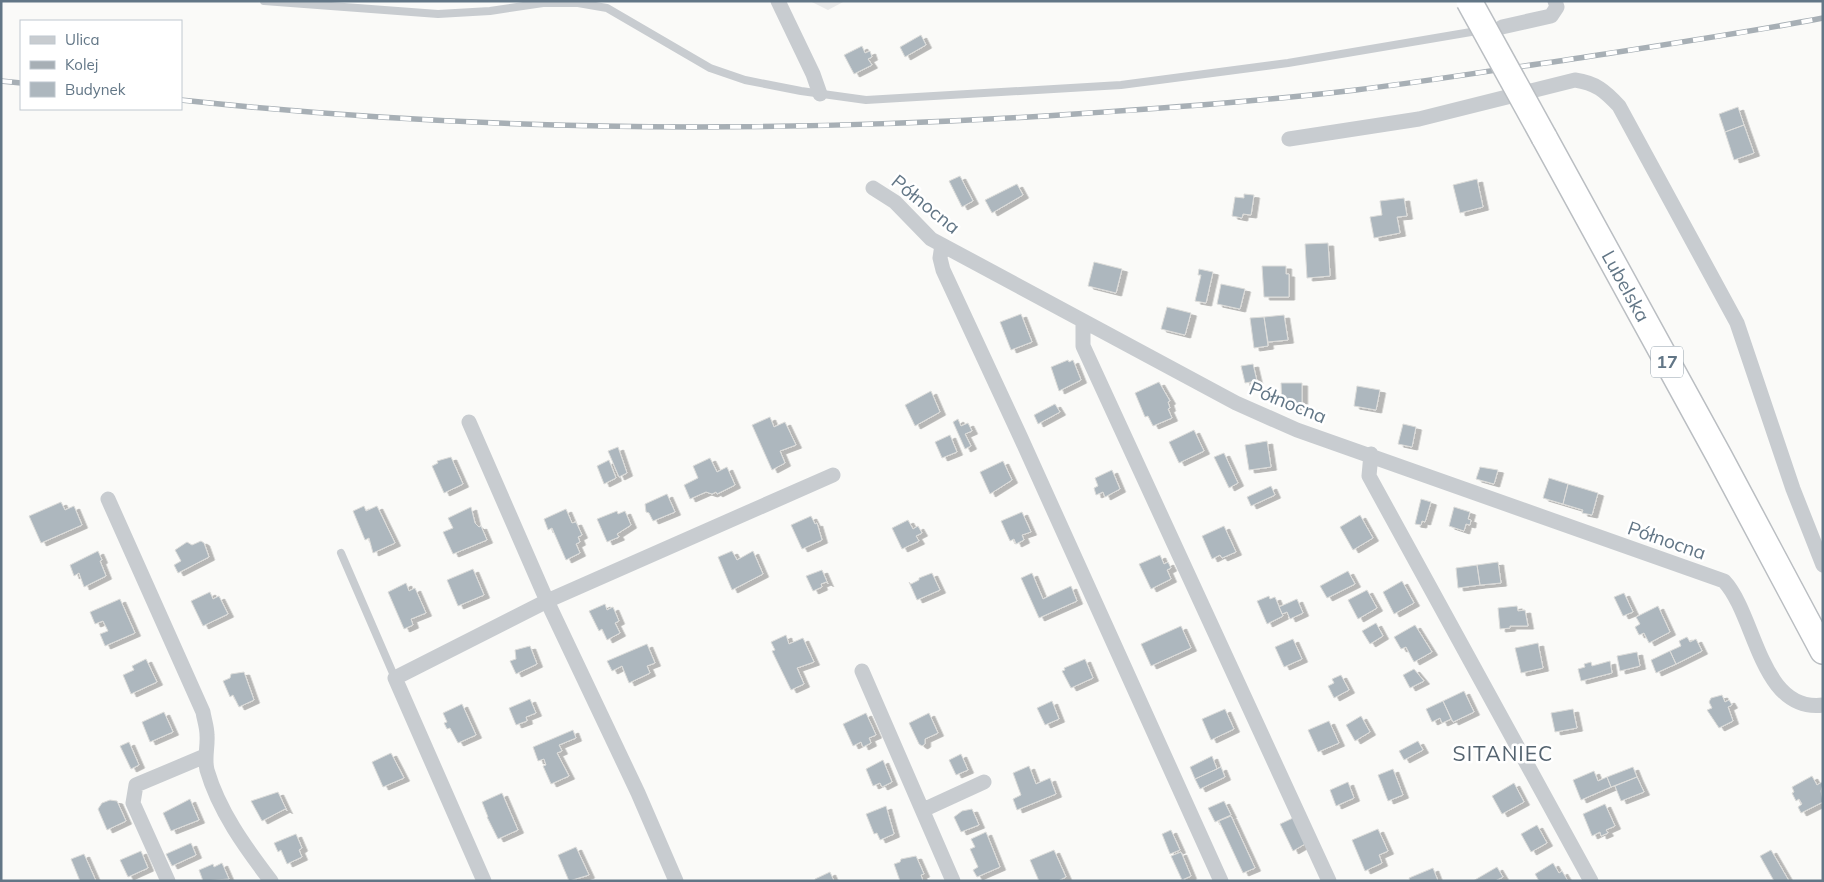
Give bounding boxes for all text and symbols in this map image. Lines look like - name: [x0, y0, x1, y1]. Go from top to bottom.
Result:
- legend: [20, 20, 182, 110]
- text: Ulica: [65, 30, 99, 49]
- text: Kolej: [65, 55, 98, 74]
- text: Budynek: [65, 80, 126, 99]
- street label: Północna: [887, 169, 965, 239]
- street label: Lubelska: [1597, 246, 1655, 326]
- road number: 17: [1651, 347, 1683, 378]
- street label: Północna: [1246, 376, 1330, 428]
- street label: Północna: [1625, 515, 1709, 565]
- district label: SITANIEC: [1453, 740, 1553, 766]

